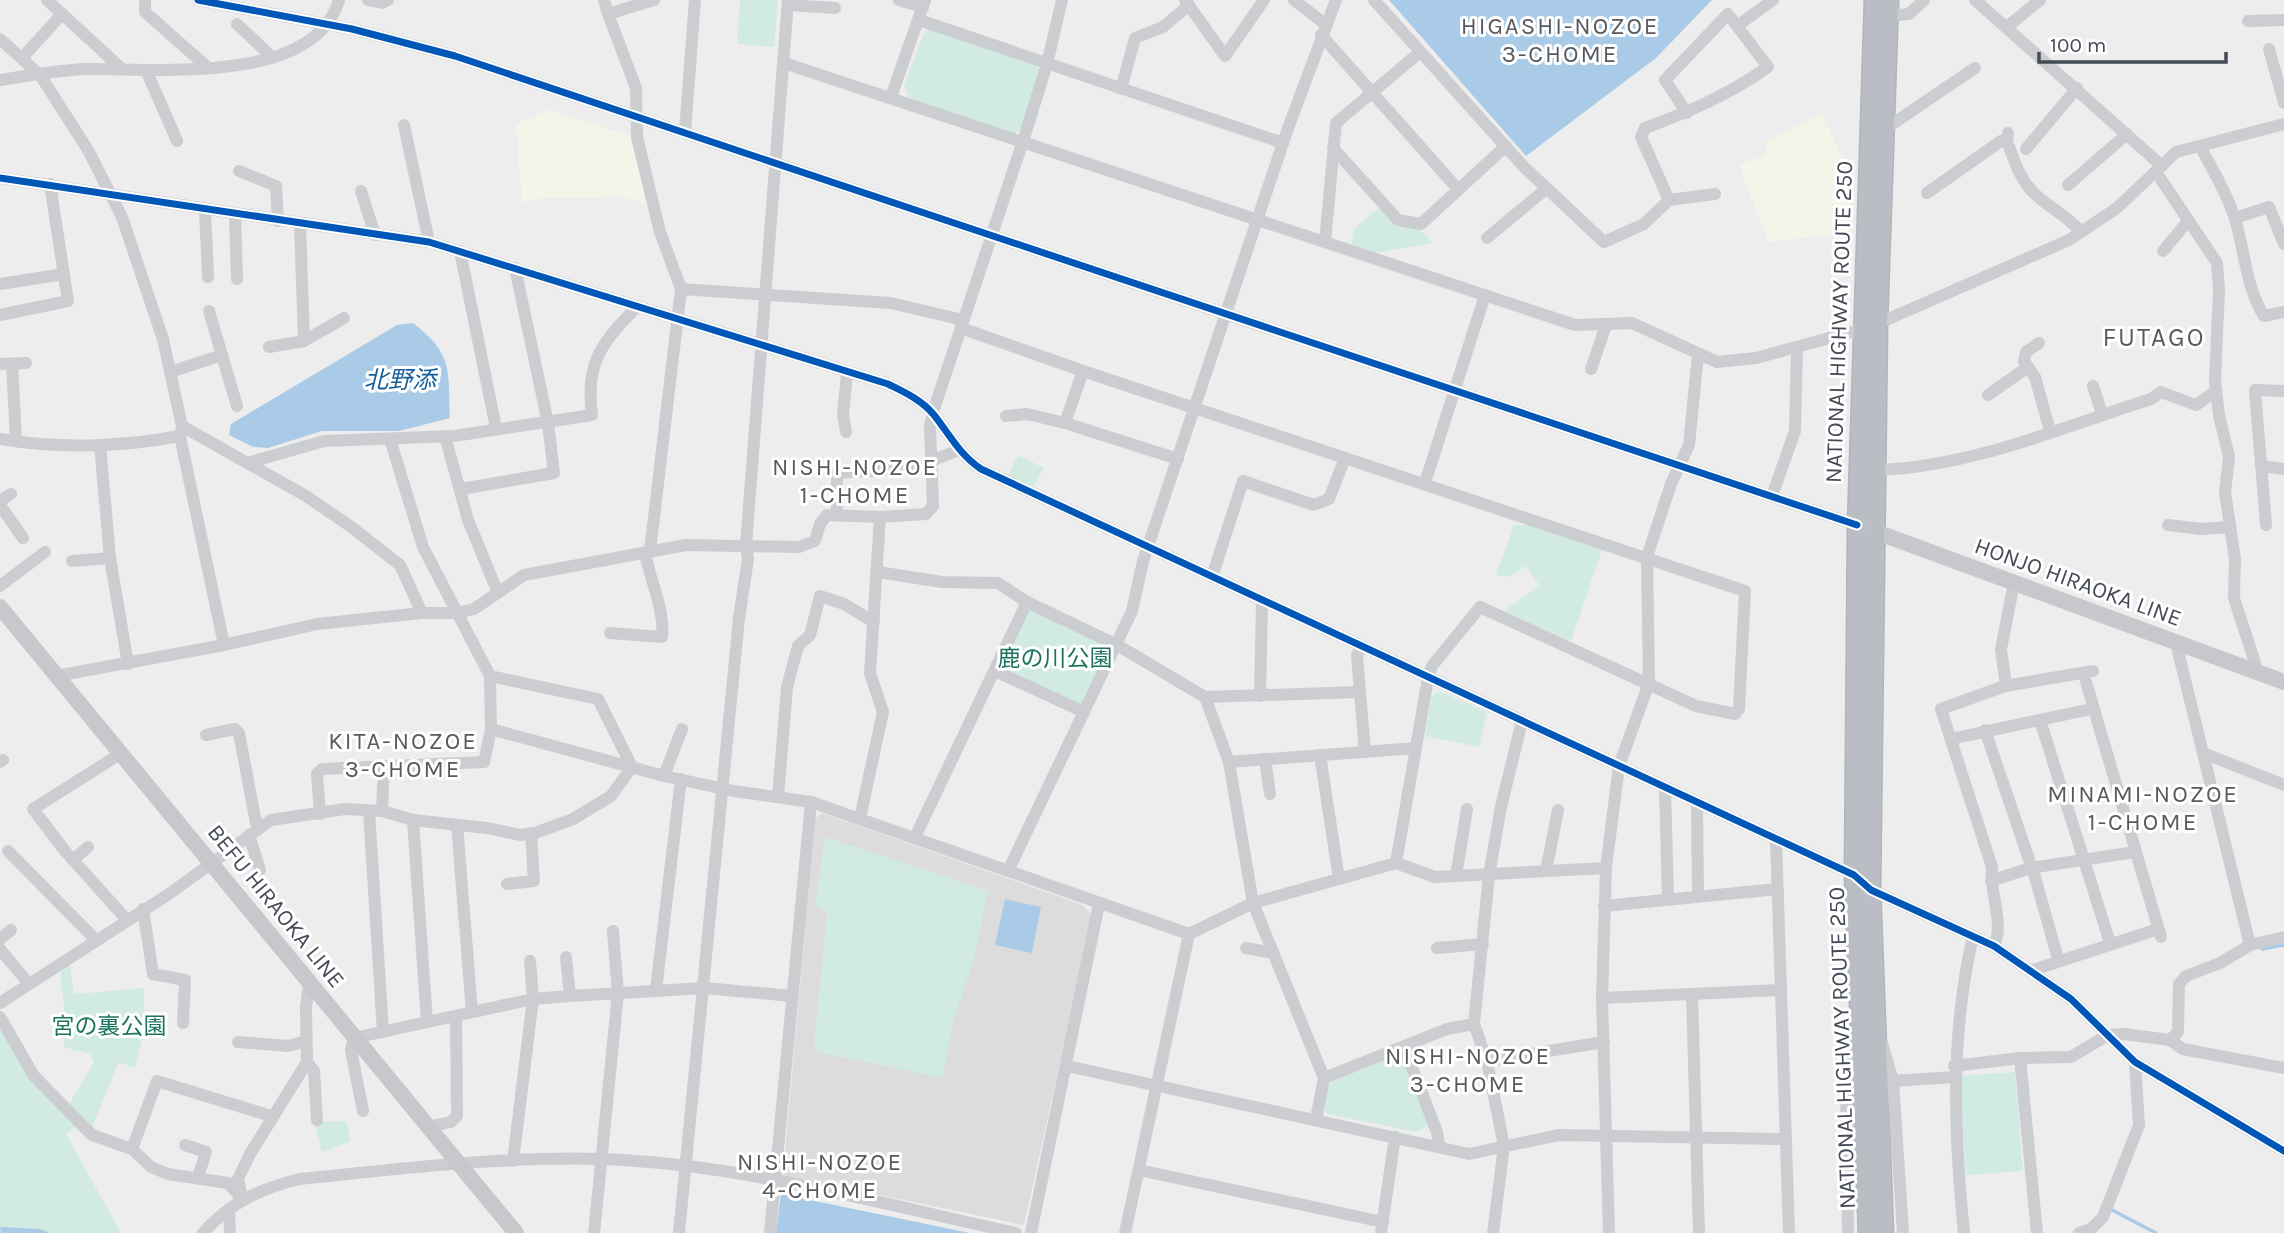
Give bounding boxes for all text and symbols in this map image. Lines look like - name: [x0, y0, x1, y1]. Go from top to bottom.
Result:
- district label: HIGASHI-NOZOE 3-CHOME: [1461, 12, 1659, 68]
- scale bar: [2039, 21, 2226, 65]
- text: 100 m: [2050, 33, 2107, 57]
- street label: NATIONAL HIGHWAY ROUTE 250: [1820, 160, 1858, 484]
- district label: FUTAGO: [2102, 322, 2206, 353]
- water label: 北野添: [364, 366, 439, 394]
- district label: NISHI-NOZOE 1-CHOME: [772, 453, 938, 509]
- street label: HONJO HIRAOKA LINE: [1971, 532, 2185, 632]
- park label: 鹿の川公園: [998, 645, 1113, 672]
- district label: KITA-NOZOE 3-CHOME: [328, 727, 478, 783]
- district label: MINAMI-NOZOE 1-CHOME: [2047, 780, 2239, 836]
- street label: BEFU HIRAOKA LINE: [202, 819, 350, 993]
- street label: NATIONAL HIGHWAY ROUTE 250: [1823, 886, 1861, 1210]
- park label: 宮の裏公園: [52, 1013, 167, 1040]
- district label: NISHI-NOZOE 3-CHOME: [1385, 1042, 1551, 1098]
- district label: NISHI-NOZOE 4-CHOME: [737, 1148, 903, 1204]

